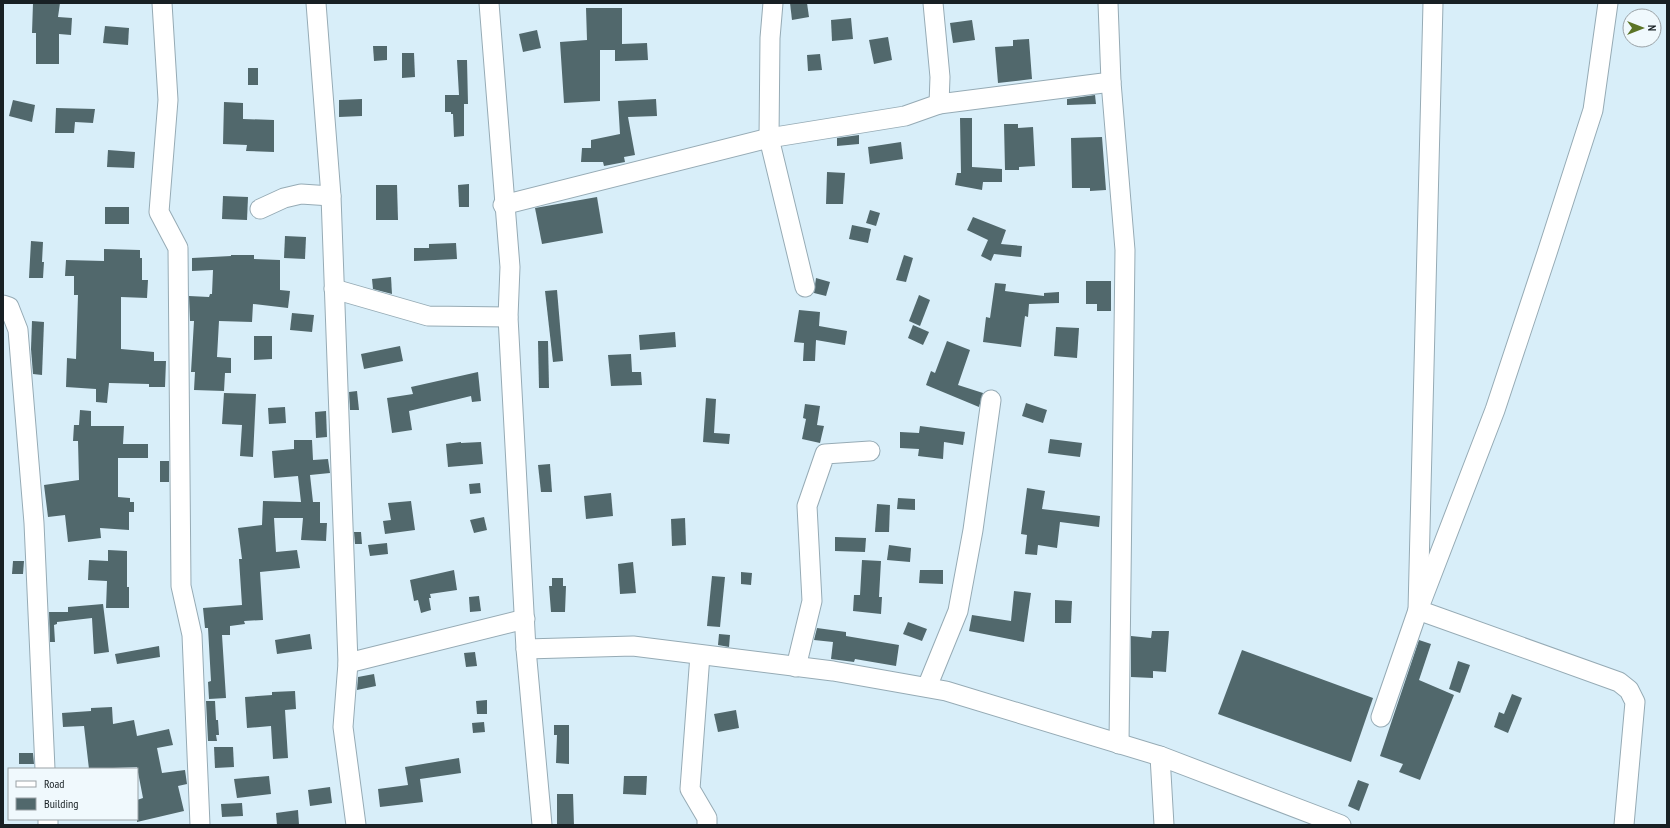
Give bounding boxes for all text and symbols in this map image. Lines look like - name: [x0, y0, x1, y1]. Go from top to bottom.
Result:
- north arrow: [1622, 8, 1662, 48]
- text: N: [1645, 25, 1659, 31]
- legend: [8, 768, 138, 820]
- text: Road: [44, 776, 64, 791]
- text: Building: [44, 796, 79, 811]

